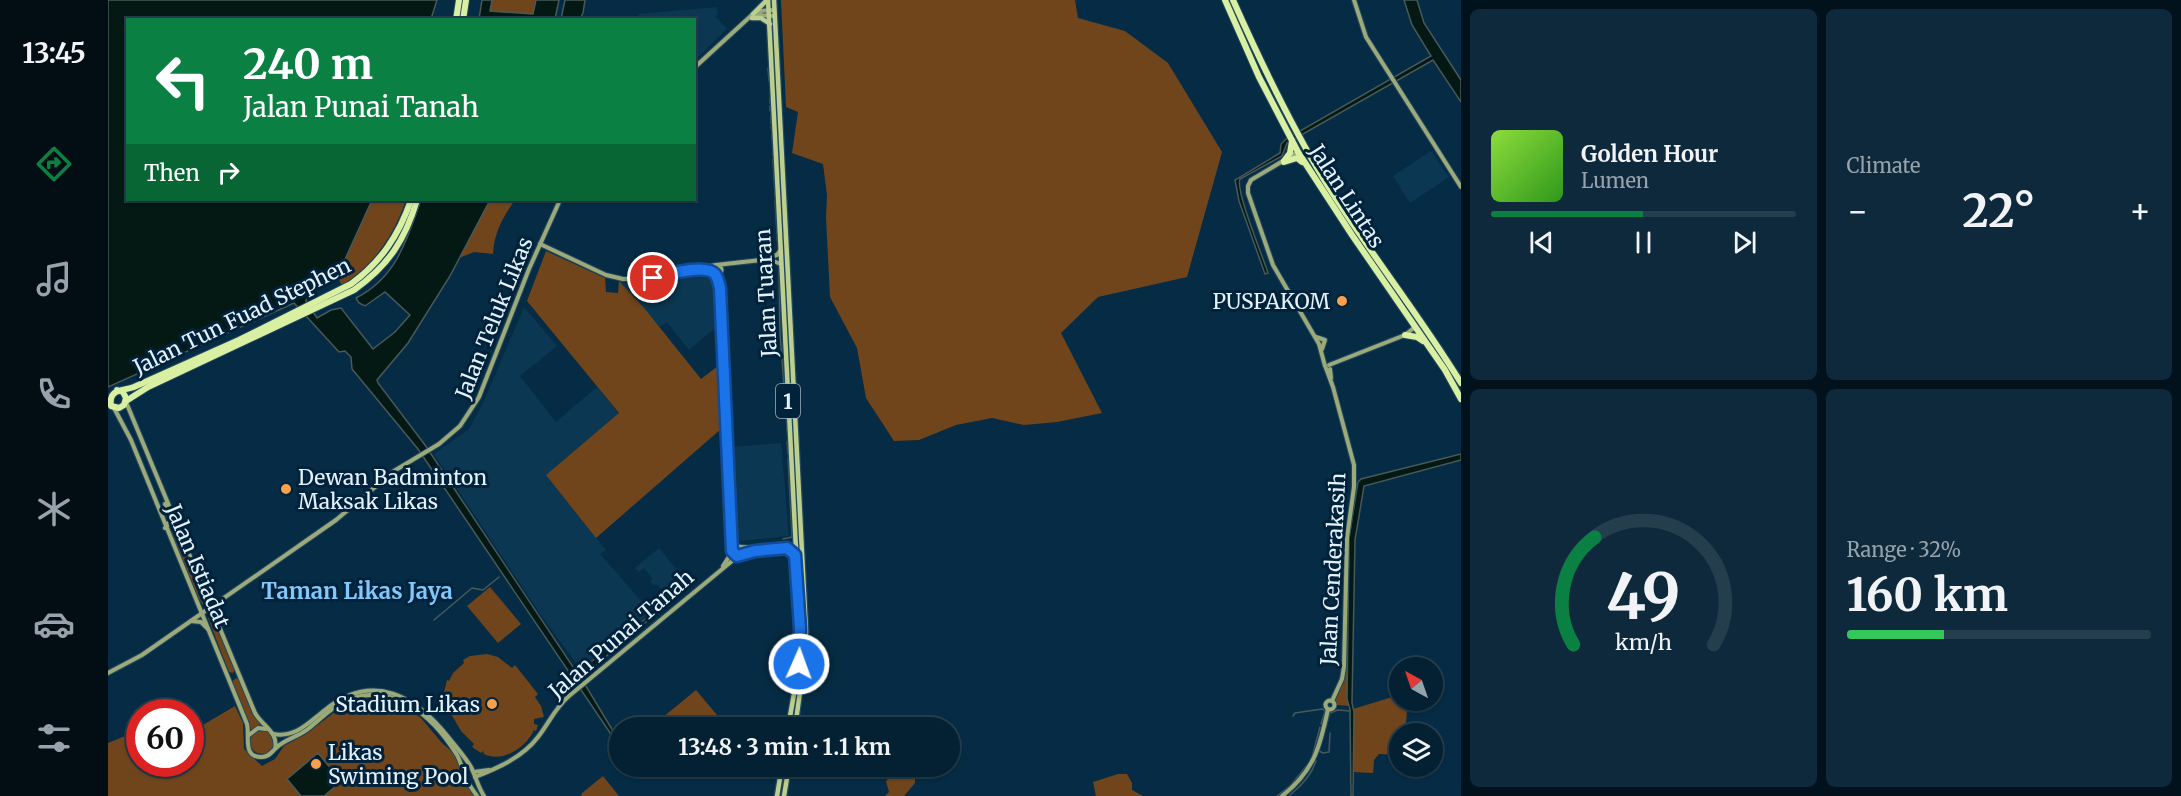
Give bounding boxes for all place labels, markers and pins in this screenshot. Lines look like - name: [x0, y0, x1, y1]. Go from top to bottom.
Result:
- pin: [627, 252, 678, 303]
- place label: PUSPAKOM: [1212, 288, 1330, 315]
- marker: PUSPAKOM: [1335, 294, 1349, 308]
- place label: Dewan Badminton Maksak Likas: [298, 464, 487, 515]
- marker: Dewan Badminton Maksak Likas: [279, 482, 293, 496]
- place label: Stadium Likas: [335, 691, 480, 718]
- marker: Stadium Likas: [485, 697, 499, 711]
- place label: Likas Swiming Pool: [328, 739, 469, 790]
- marker: Likas Swiming Pool: [309, 757, 323, 771]

